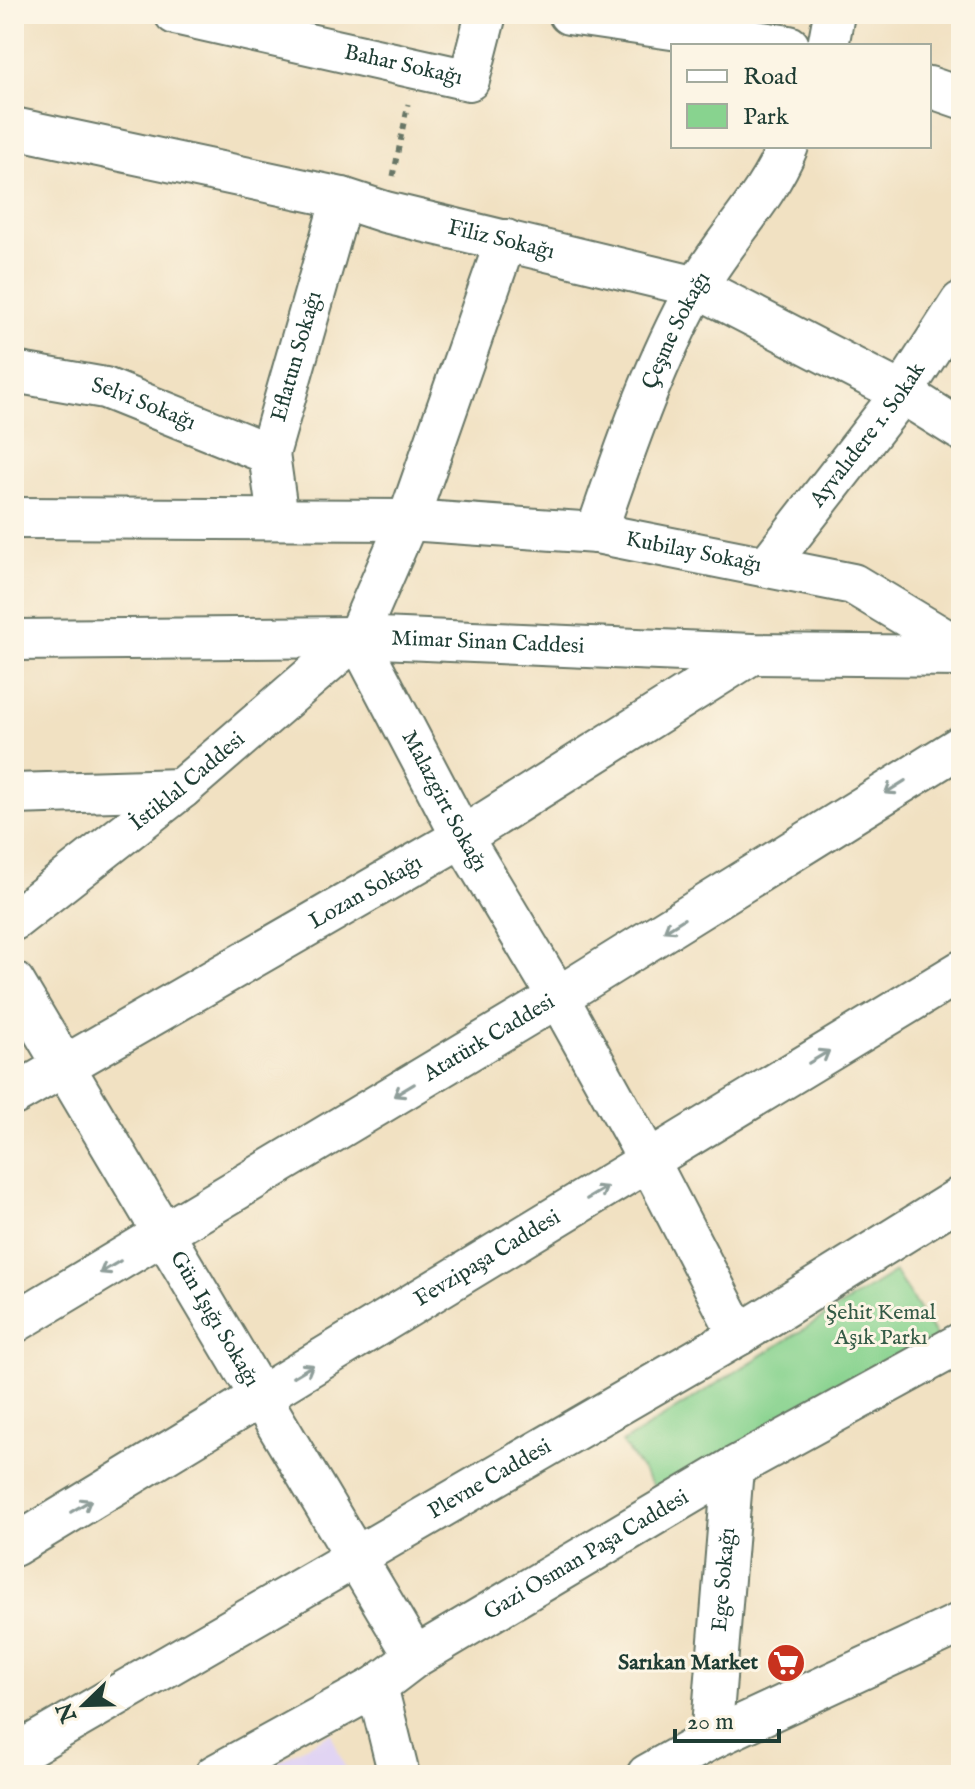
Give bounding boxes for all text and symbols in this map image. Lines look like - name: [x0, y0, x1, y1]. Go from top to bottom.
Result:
- street label: Bahar Sokağı: [342, 38, 465, 92]
- legend: [671, 44, 931, 148]
- text: Road: [743, 62, 797, 93]
- text: Park: [743, 102, 789, 133]
- street label: Filiz Sokağı: [445, 214, 557, 266]
- street label: Çeşme Sokağı: [636, 266, 717, 394]
- street label: Eflatun Sokağı: [265, 288, 329, 425]
- street label: Ayvalıdere 1. Sokak: [803, 357, 932, 514]
- street label: Selvi Sokağı: [89, 372, 200, 437]
- street label: Kubilay Sokağı: [623, 525, 764, 580]
- street label: Mimar Sinan Caddesi: [391, 624, 585, 661]
- street label: İstiklal Caddesi: [124, 726, 251, 838]
- street label: Malazgirt Sokağı: [395, 726, 494, 877]
- one-way arrow: [884, 780, 907, 796]
- street label: Lozan Sokağı: [304, 849, 428, 936]
- one-way arrow: [663, 917, 686, 933]
- street label: Atatürk Caddesi: [418, 988, 560, 1089]
- one-way arrow: [807, 1049, 830, 1065]
- one-way arrow: [393, 1082, 416, 1098]
- one-way arrow: [585, 1184, 608, 1200]
- street label: Fevzipaşa Caddesi: [409, 1203, 566, 1313]
- street label: Gün Işığı Sokağı: [163, 1246, 265, 1392]
- one-way arrow: [99, 1259, 122, 1275]
- park label: Şehit Kemal Aşık Parkı: [826, 1299, 936, 1352]
- one-way arrow: [291, 1363, 314, 1379]
- street label: Plevne Caddesi: [423, 1433, 557, 1526]
- street label: Gazi Osman Paşa Caddesi: [479, 1483, 694, 1627]
- one-way arrow: [69, 1498, 92, 1514]
- street label: Ege Sokağı: [706, 1526, 742, 1633]
- supermarket icon: Sarıkan Market: [765, 1642, 807, 1684]
- place label: Sarıkan Market: [618, 1649, 758, 1677]
- north arrow: [44, 1665, 124, 1745]
- scale bar: [675, 1693, 779, 1743]
- text: N: [51, 1698, 84, 1727]
- text: 20 m: [687, 1707, 734, 1738]

